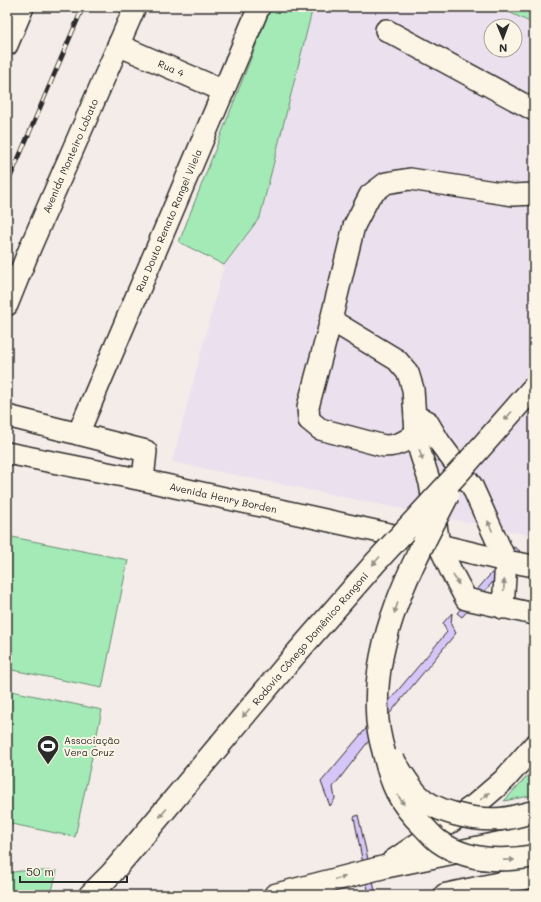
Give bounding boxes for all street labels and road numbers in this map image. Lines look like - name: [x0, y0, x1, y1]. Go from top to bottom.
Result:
- street label: Rua 4: [156, 56, 187, 80]
- street label: Avenida Monteiro Lobato: [39, 96, 101, 215]
- street label: Rua Douto Renato Rangel Vilela: [132, 147, 205, 294]
- street label: Avenida Henry Borden: [168, 479, 278, 516]
- street label: Rodovia Cônego Domênico Rangoni: [249, 569, 371, 708]

